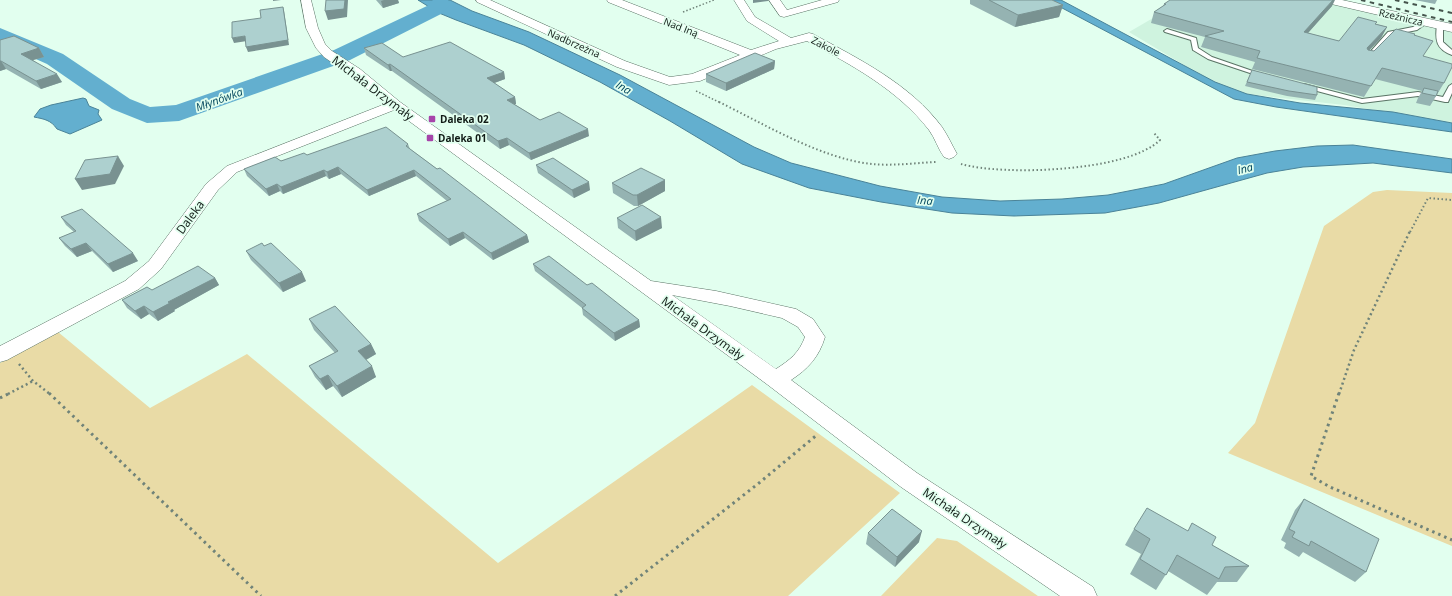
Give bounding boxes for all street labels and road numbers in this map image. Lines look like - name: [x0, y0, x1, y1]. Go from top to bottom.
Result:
- street label: Rzeźnicza: [1378, 5, 1424, 29]
- street label: Nad Iną: [662, 14, 700, 40]
- street label: Nadbrzeżna: [546, 25, 602, 61]
- street label: Zakole: [809, 33, 843, 59]
- street label: Michała Drzymały: [329, 52, 418, 125]
- street label: Daleka: [172, 197, 208, 237]
- street label: Michała Drzymały: [658, 292, 749, 364]
- street label: Michała Drzymały: [919, 483, 1011, 553]

